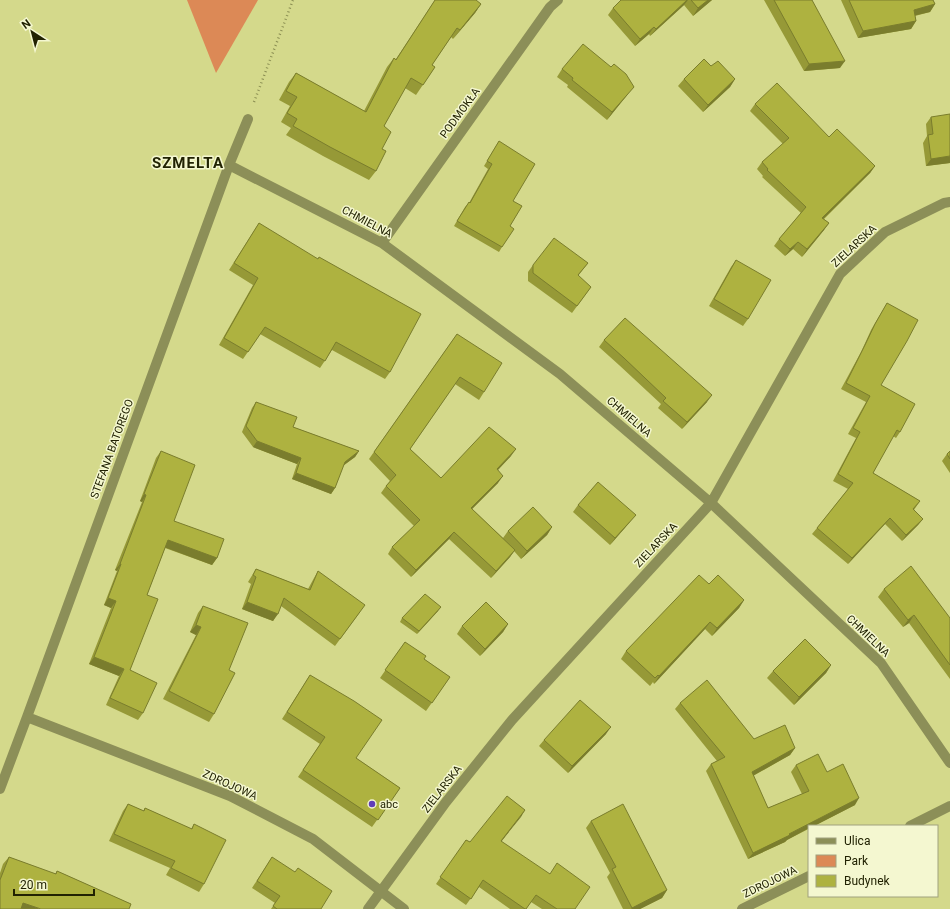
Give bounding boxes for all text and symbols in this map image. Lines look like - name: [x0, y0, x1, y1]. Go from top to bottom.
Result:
- north arrow: [12, 12, 52, 52]
- text: N: [19, 17, 34, 32]
- street label: PODMOKŁA: [437, 85, 483, 141]
- district label: SZMELTA: [152, 154, 224, 172]
- street label: CHMIELNA: [340, 203, 395, 241]
- street label: ZIELARSKA: [829, 221, 880, 270]
- street label: CHMIELNA: [604, 394, 655, 440]
- street label: STEFANA BATOREGO: [88, 397, 136, 501]
- street label: ZIELARSKA: [632, 519, 681, 570]
- street label: CHMIELNA: [844, 612, 893, 660]
- street label: ZIELARSKA: [420, 762, 465, 815]
- street label: ZDROJOWA: [201, 767, 260, 803]
- place label: abc: [380, 798, 398, 811]
- marker: abc: [367, 799, 377, 809]
- legend: [808, 825, 938, 897]
- text: Ulica: [844, 834, 870, 848]
- text: Park: [844, 854, 869, 868]
- street label: ZDROJOWA: [741, 863, 800, 901]
- scale bar: [14, 871, 94, 897]
- text: Budynek: [844, 874, 891, 888]
- text: 20 m: [20, 878, 47, 892]

